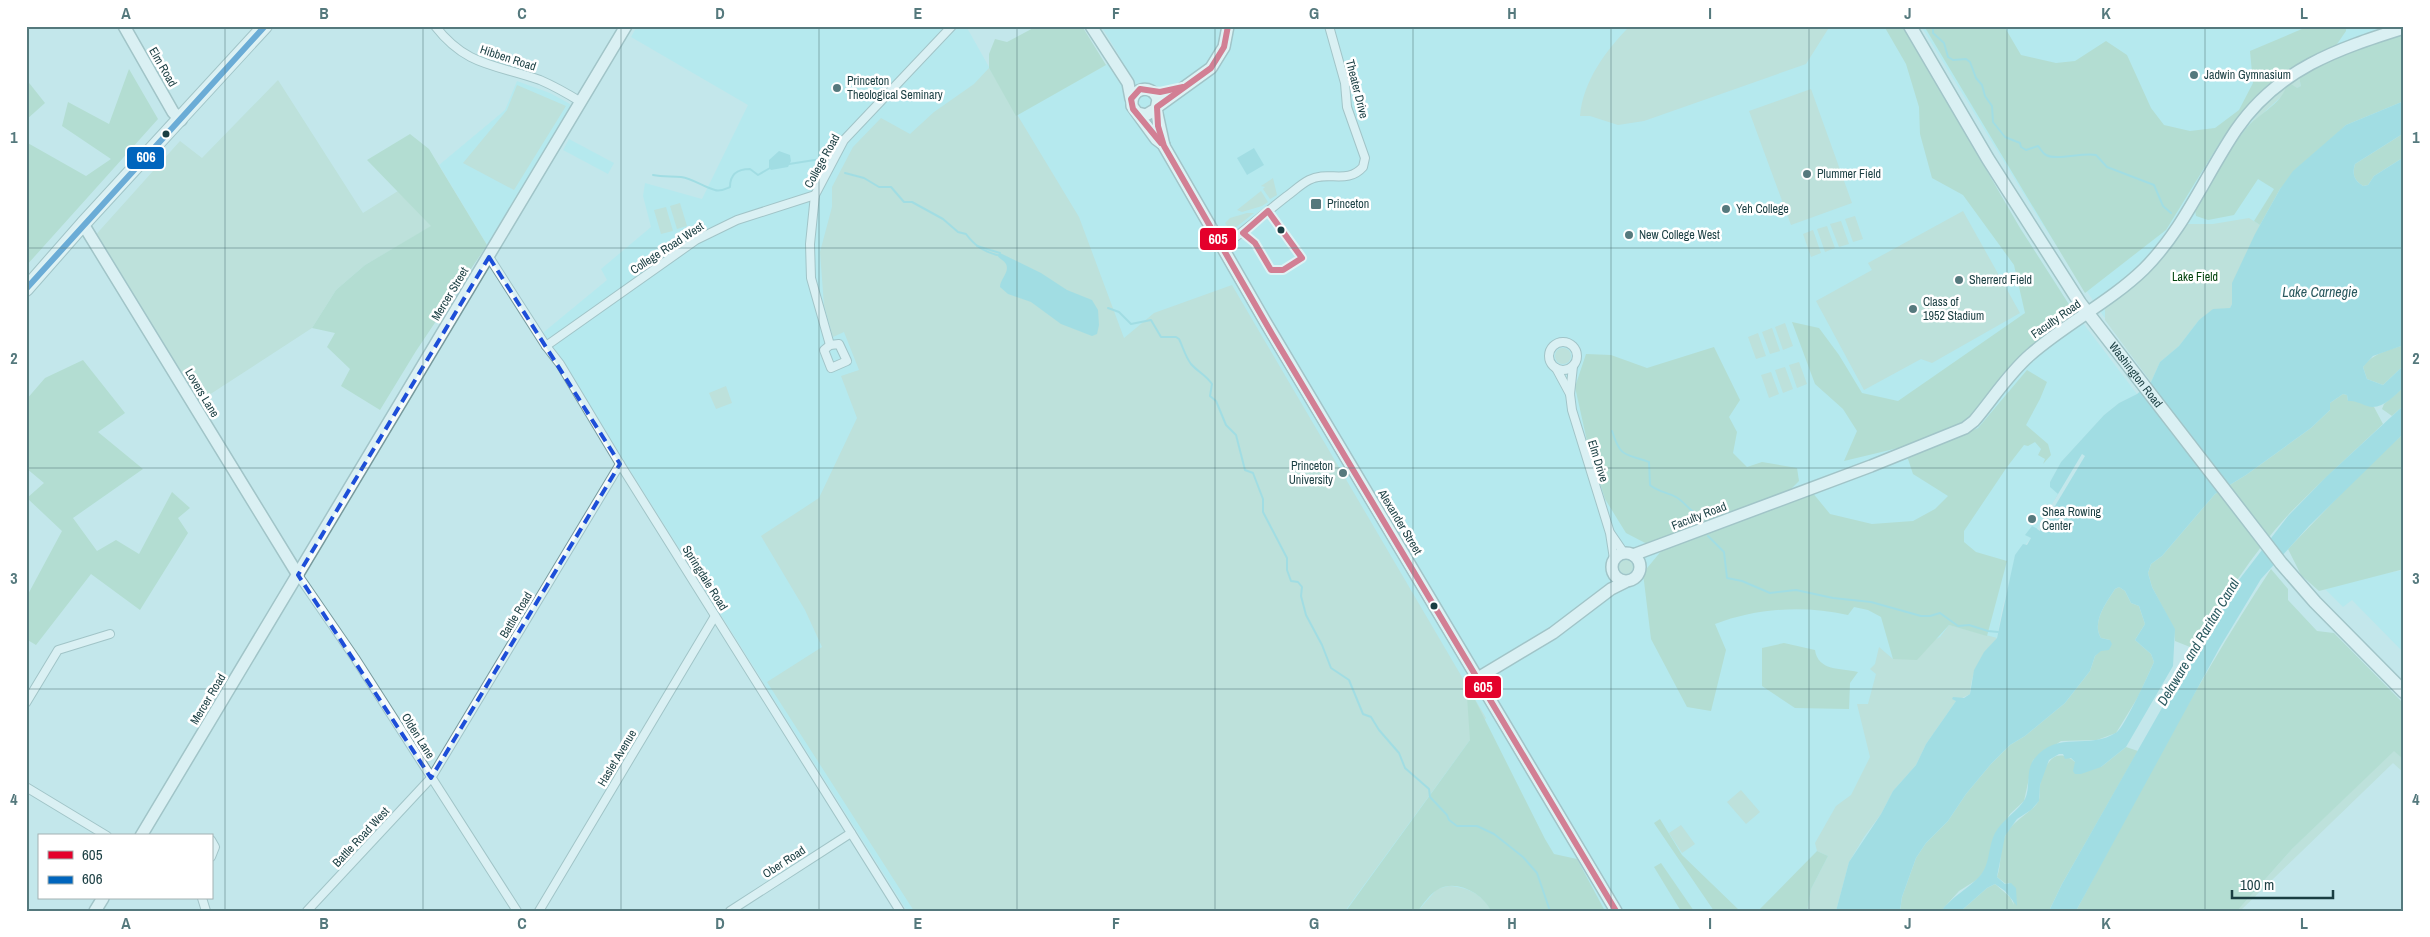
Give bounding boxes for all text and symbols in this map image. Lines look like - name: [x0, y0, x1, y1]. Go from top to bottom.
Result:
- text: A: [121, 2, 131, 24]
- text: B: [319, 2, 329, 24]
- text: C: [517, 2, 527, 24]
- text: D: [715, 2, 725, 24]
- text: E: [914, 2, 923, 24]
- text: F: [1112, 2, 1120, 24]
- text: G: [1309, 2, 1319, 24]
- text: H: [1507, 2, 1517, 24]
- text: I: [1708, 2, 1712, 24]
- text: J: [1904, 2, 1912, 24]
- text: K: [2101, 2, 2111, 24]
- text: L: [2300, 2, 2308, 24]
- street label: Hibben Road: [478, 41, 538, 75]
- street label: Elm Road: [145, 44, 181, 90]
- street label: Theater Drive: [1342, 58, 1372, 120]
- place label: Jadwin Gymnasium: [2204, 67, 2291, 83]
- marker: Jadwin Gymnasium: [2188, 69, 2200, 81]
- place label: Princeton Theological Seminary: [847, 73, 943, 103]
- marker: Princeton Theological Seminary: [831, 82, 843, 94]
- text: 1: [10, 126, 18, 148]
- text: 1: [2412, 126, 2420, 148]
- unlabelled marker: [161, 129, 171, 139]
- street label: College Road: [801, 131, 843, 191]
- line badge: 606: [126, 146, 165, 170]
- text: 606: [136, 148, 156, 166]
- place label: Plummer Field: [1817, 166, 1881, 182]
- marker: Plummer Field: [1801, 168, 1813, 180]
- place label: Princeton: [1327, 196, 1369, 212]
- marker: Princeton: [1309, 197, 1323, 211]
- place label: Yeh College: [1736, 201, 1789, 217]
- marker: Yeh College: [1720, 203, 1732, 215]
- street label: College Road West: [627, 218, 707, 278]
- unlabelled marker: [1276, 225, 1286, 235]
- line badge: 605: [1199, 227, 1237, 251]
- place label: New College West: [1639, 227, 1720, 243]
- marker: New College West: [1623, 229, 1635, 241]
- text: 605: [1208, 230, 1228, 248]
- street label: Mercer Street: [428, 264, 472, 324]
- park label: Lake Field: [2172, 269, 2218, 285]
- place label: Sherrerd Field: [1969, 272, 2032, 288]
- marker: Sherrerd Field: [1953, 274, 1965, 286]
- water label: Lake Carnegie: [2282, 283, 2358, 301]
- place label: Class of 1952 Stadium: [1923, 294, 1984, 324]
- street label: Faculty Road: [2028, 296, 2084, 342]
- marker: Class of 1952 Stadium: [1907, 303, 1919, 315]
- street label: Washington Road: [2105, 339, 2166, 411]
- text: 2: [10, 347, 18, 369]
- text: 2: [2412, 347, 2420, 369]
- street label: Lovers Lane: [181, 366, 223, 420]
- street label: Elm Drive: [1584, 438, 1612, 484]
- place label: Princeton University: [1289, 458, 1333, 488]
- marker: Princeton University: [1337, 467, 1349, 479]
- street label: Alexander Street: [1374, 486, 1426, 558]
- street label: Faculty Road: [1669, 498, 1729, 534]
- place label: Shea Rowing Center: [2042, 504, 2102, 534]
- marker: Shea Rowing Center: [2026, 513, 2038, 525]
- street label: Springdale Road: [679, 542, 731, 614]
- text: 3: [10, 567, 18, 589]
- text: 3: [2412, 567, 2420, 589]
- water label: Delaware and Raritan Canal: [2153, 575, 2243, 709]
- street label: Battle Road: [496, 589, 536, 641]
- unlabelled marker: [1429, 601, 1439, 611]
- street label: Mercer Road: [186, 671, 230, 727]
- line badge: 605: [1464, 675, 1502, 699]
- text: 605: [1473, 678, 1493, 696]
- street label: Olden Lane: [398, 710, 438, 762]
- street label: Haslet Avenue: [594, 727, 640, 789]
- text: 4: [10, 788, 18, 810]
- text: 4: [2412, 788, 2420, 810]
- street label: Battle Road West: [329, 803, 393, 870]
- legend: [38, 834, 212, 900]
- street label: Ober Road: [759, 842, 809, 882]
- text: 605: [82, 844, 103, 865]
- scale bar: [2232, 867, 2334, 899]
- text: 606: [82, 868, 103, 889]
- text: 100 m: [2240, 874, 2274, 895]
- text: A: [121, 912, 131, 934]
- text: B: [319, 912, 329, 934]
- text: C: [517, 912, 527, 934]
- text: D: [715, 912, 725, 934]
- text: E: [914, 912, 923, 934]
- text: F: [1112, 912, 1120, 934]
- text: G: [1309, 912, 1319, 934]
- text: H: [1507, 912, 1517, 934]
- text: I: [1708, 912, 1712, 934]
- text: J: [1904, 912, 1912, 934]
- text: K: [2101, 912, 2111, 934]
- text: L: [2300, 912, 2308, 934]

